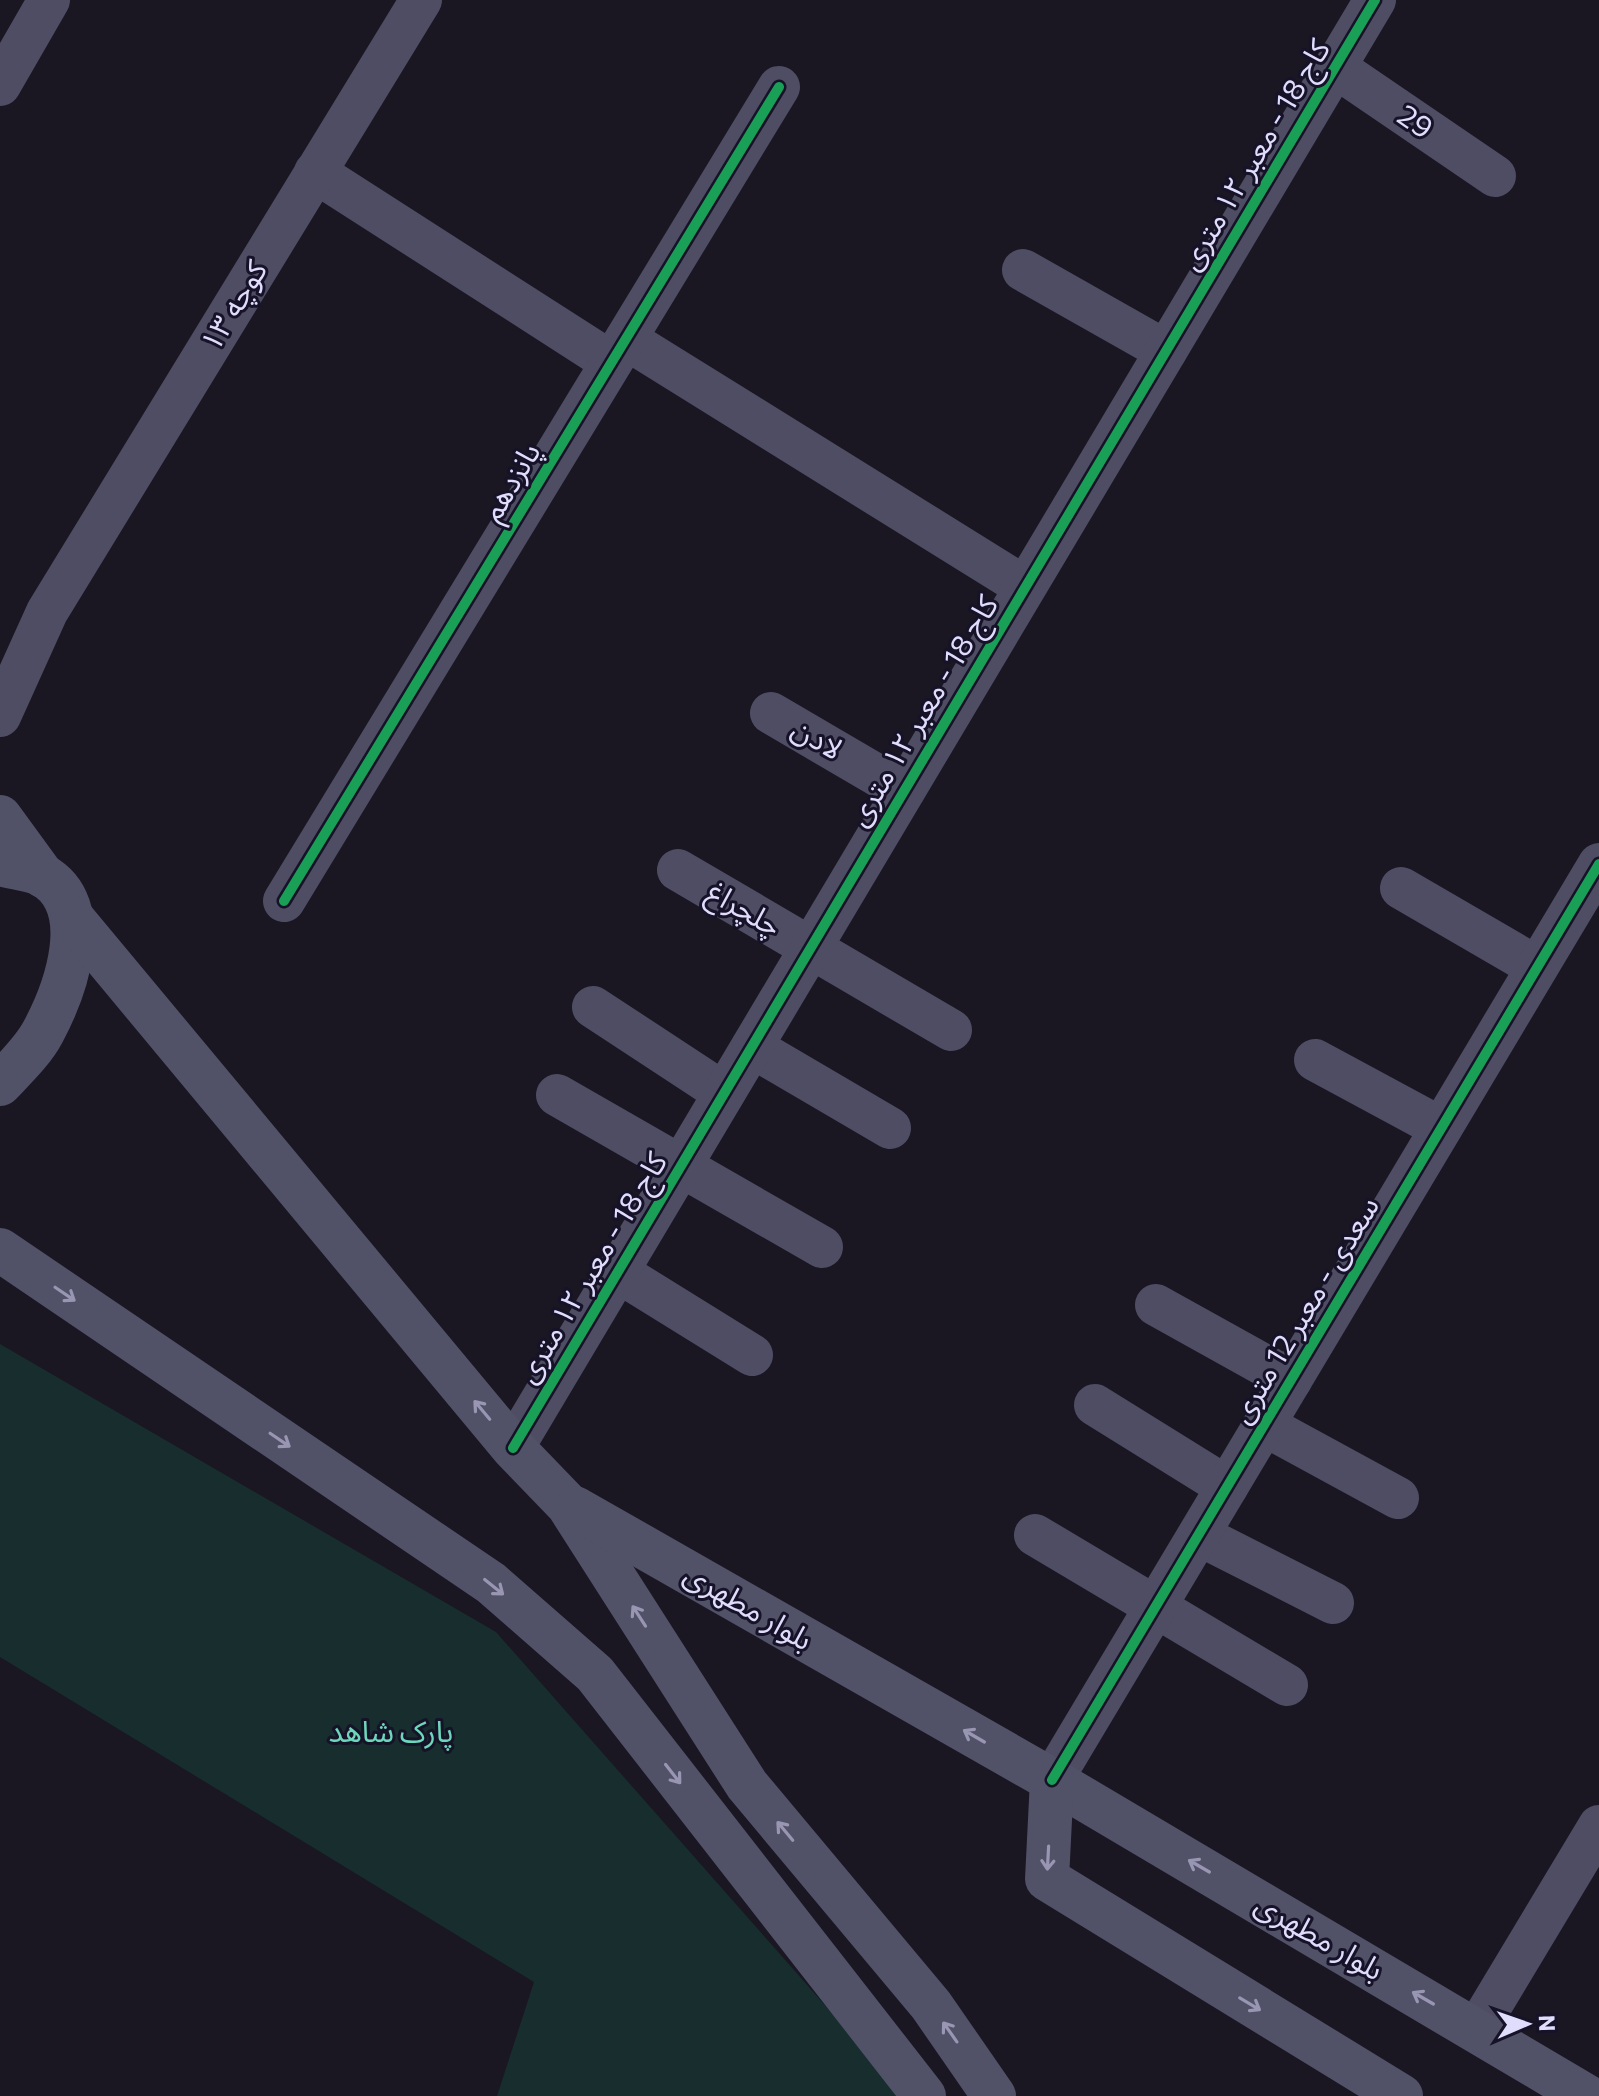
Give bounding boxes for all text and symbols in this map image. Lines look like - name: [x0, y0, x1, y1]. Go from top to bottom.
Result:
- street label: کاج 18 - معبر ۱۲ متری: [1169, 31, 1342, 279]
- street label: 29: [1392, 95, 1441, 145]
- street label: کوچه ۱۳: [191, 252, 276, 358]
- street label: پانزدهم: [471, 435, 553, 530]
- street label: کاج 18 - معبر ۱۲ متری: [837, 587, 1010, 835]
- street label: لادن: [786, 708, 850, 767]
- street label: چلچراغ: [699, 871, 789, 948]
- street label: کاج 18 - معبر ۱۲ متری: [506, 1144, 679, 1392]
- street label: سعدی - معبر 12 متری: [1221, 1189, 1386, 1429]
- one-way arrow: [53, 1286, 75, 1302]
- one-way arrow: [473, 1400, 491, 1421]
- one-way arrow: [268, 1432, 290, 1448]
- street label: بلوار مطهری: [678, 1553, 820, 1657]
- one-way arrow: [483, 1578, 504, 1596]
- one-way arrow: [631, 1605, 647, 1628]
- park label: پارک شاهد: [329, 1711, 454, 1751]
- one-way arrow: [963, 1728, 986, 1744]
- one-way arrow: [664, 1763, 681, 1784]
- one-way arrow: [776, 1821, 794, 1841]
- one-way arrow: [1040, 1844, 1055, 1871]
- one-way arrow: [1188, 1858, 1211, 1874]
- street label: بلوار مطهری: [1249, 1883, 1391, 1987]
- north arrow: [1487, 1984, 1567, 2064]
- one-way arrow: [1412, 1990, 1435, 2006]
- one-way arrow: [1239, 1996, 1261, 2012]
- text: N: [1534, 2015, 1561, 2032]
- one-way arrow: [942, 2022, 958, 2044]

